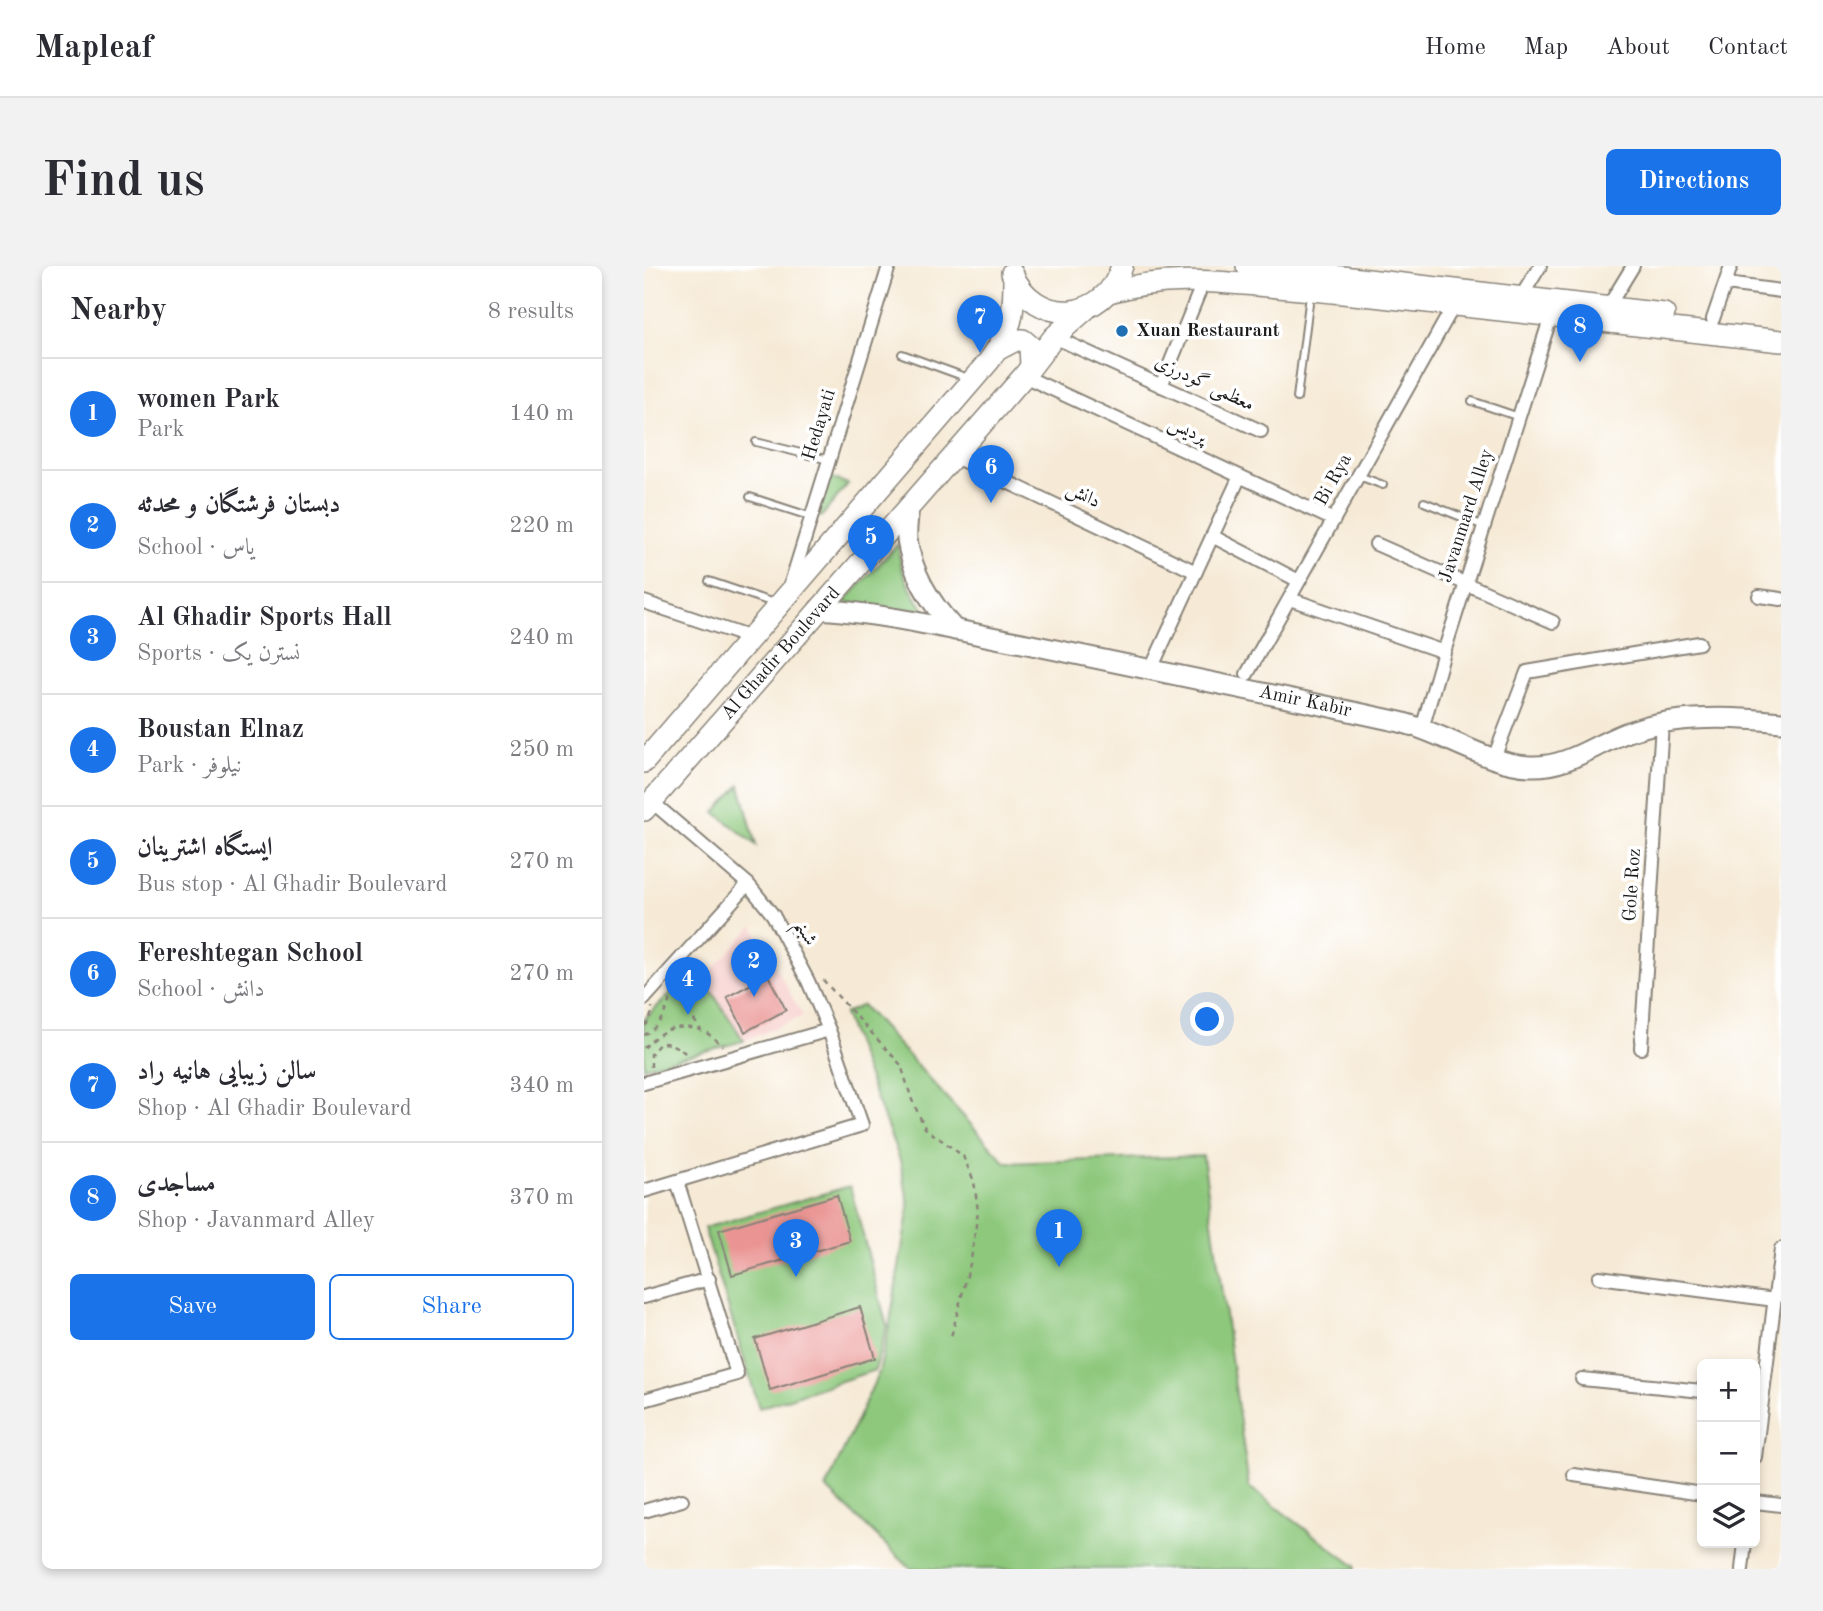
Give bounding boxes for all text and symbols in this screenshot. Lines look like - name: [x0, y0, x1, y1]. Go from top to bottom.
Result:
- text: Mapleaf: [35, 32, 153, 65]
- text: Home: [1425, 36, 1486, 60]
- text: Map: [1524, 36, 1568, 60]
- text: About: [1606, 36, 1670, 60]
- text: Contact: [1708, 36, 1788, 60]
- button: Directions: [1606, 149, 1781, 215]
- text: Find us: [42, 158, 205, 207]
- pin: 7: [957, 295, 1003, 353]
- text: Nearby: [70, 296, 167, 326]
- text: 8 results: [488, 300, 574, 323]
- pin: 8: [1557, 304, 1603, 362]
- place label: Xuan Restaurant: [1136, 322, 1280, 341]
- marker: Xuan Restaurant: [1114, 323, 1130, 339]
- street label: معظمی گودرزی: [1150, 350, 1258, 417]
- text: women Park: [137, 387, 280, 413]
- street label: Hedayati: [800, 387, 840, 463]
- text: 1: [86, 402, 100, 425]
- text: 140 m: [509, 402, 574, 425]
- street label: پردیس: [1164, 414, 1211, 451]
- text: Park: [137, 418, 184, 441]
- pin: 6: [968, 445, 1014, 503]
- street label: Javanmard Alley: [1436, 447, 1498, 585]
- street label: Bi Rya: [1312, 450, 1356, 509]
- street label: دانش: [1062, 480, 1103, 514]
- text: دبستان فرشتگان و محدثه: [137, 492, 341, 518]
- text: 2: [86, 514, 100, 537]
- text: 220 m: [509, 514, 574, 537]
- pin: 5: [848, 515, 894, 573]
- text: School · یاس: [137, 536, 255, 559]
- street label: Al Ghadir Boulevard: [718, 583, 844, 724]
- text: Al Ghadir Sports Hall: [137, 605, 392, 631]
- text: 3: [86, 626, 100, 649]
- text: 240 m: [509, 626, 574, 649]
- text: Sports · نسترن یک: [137, 642, 300, 665]
- street label: Amir Kabir: [1257, 682, 1353, 721]
- text: Boustan Elnaz: [137, 717, 304, 743]
- text: 4: [86, 738, 100, 761]
- text: 250 m: [509, 738, 574, 761]
- text: Park · نیلوفر: [137, 754, 242, 777]
- text: ایستگاه اشترینان: [137, 835, 273, 861]
- street label: Gole Roz: [1621, 848, 1645, 922]
- text: 5: [86, 850, 100, 873]
- text: 270 m: [509, 850, 574, 873]
- text: Bus stop · Al Ghadir Boulevard: [137, 873, 448, 896]
- street label: شبنم: [783, 917, 820, 953]
- pin: 2: [731, 939, 777, 997]
- text: Fereshtegan School: [137, 941, 363, 967]
- pin: 4: [665, 957, 711, 1015]
- text: 6: [86, 962, 100, 985]
- text: 270 m: [509, 962, 574, 985]
- text: School · دانش: [137, 978, 265, 1001]
- your location: [1190, 1002, 1224, 1036]
- text: سالن زیبایی هانيه راد: [137, 1059, 316, 1085]
- text: 7: [86, 1074, 100, 1097]
- text: 340 m: [509, 1074, 574, 1097]
- text: Shop · Al Ghadir Boulevard: [137, 1097, 412, 1120]
- text: مساجدی: [137, 1171, 216, 1197]
- text: 8: [86, 1186, 100, 1209]
- text: 370 m: [509, 1186, 574, 1209]
- text: Shop · Javanmard Alley: [137, 1209, 375, 1232]
- pin: 1: [1036, 1209, 1082, 1267]
- pin: 3: [773, 1219, 819, 1277]
- button: Save: [70, 1274, 315, 1340]
- button: Share: [329, 1274, 574, 1340]
- map controls: [1697, 1359, 1760, 1548]
- button: +: [1697, 1359, 1760, 1422]
- button: −: [1697, 1422, 1760, 1485]
- button: layers: [1697, 1485, 1760, 1548]

